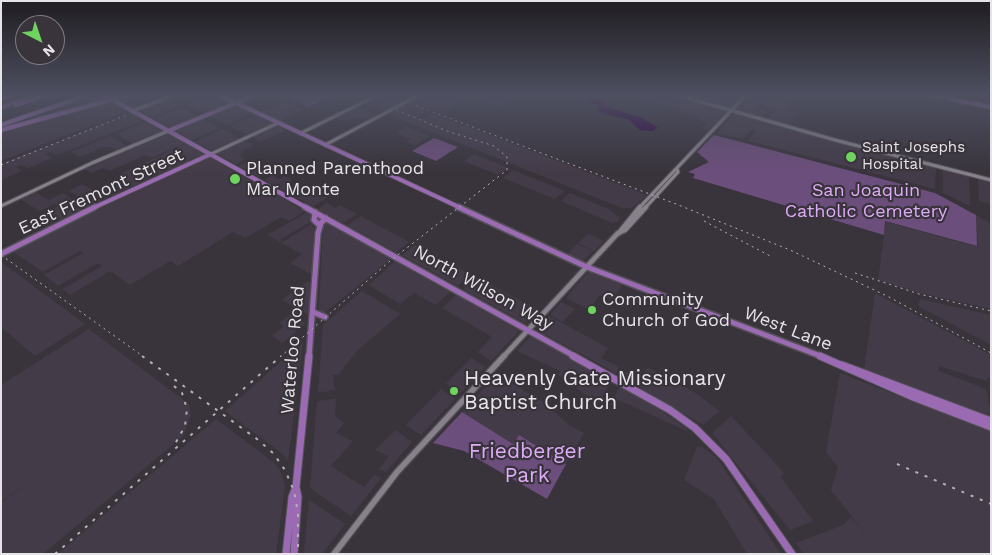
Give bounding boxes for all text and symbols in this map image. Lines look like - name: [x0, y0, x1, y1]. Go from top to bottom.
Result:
- north arrow: [15, 15, 65, 65]
- text: N: [40, 41, 58, 60]
- place label: Saint Josephs Hospital: [862, 139, 965, 174]
- street label: East Fremont Street: [15, 144, 187, 240]
- marker: Saint Josephs Hospital: [844, 150, 858, 164]
- place label: Planned Parenthood Mar Monte: [246, 158, 424, 200]
- marker: Planned Parenthood Mar Monte: [228, 172, 242, 186]
- park label: San Joaquin Catholic Cemetery: [785, 180, 947, 222]
- street label: North Wilson Way: [409, 241, 557, 335]
- street label: Waterloo Road: [277, 285, 309, 415]
- place label: Community Church of God: [602, 289, 730, 332]
- street label: West Lane: [741, 302, 835, 356]
- marker: Community Church of God: [586, 304, 598, 316]
- place label: Heavenly Gate Missionary Baptist Church: [464, 366, 726, 416]
- marker: Heavenly Gate Missionary Baptist Church: [448, 385, 460, 397]
- park label: Friedberger Park: [469, 439, 585, 489]

